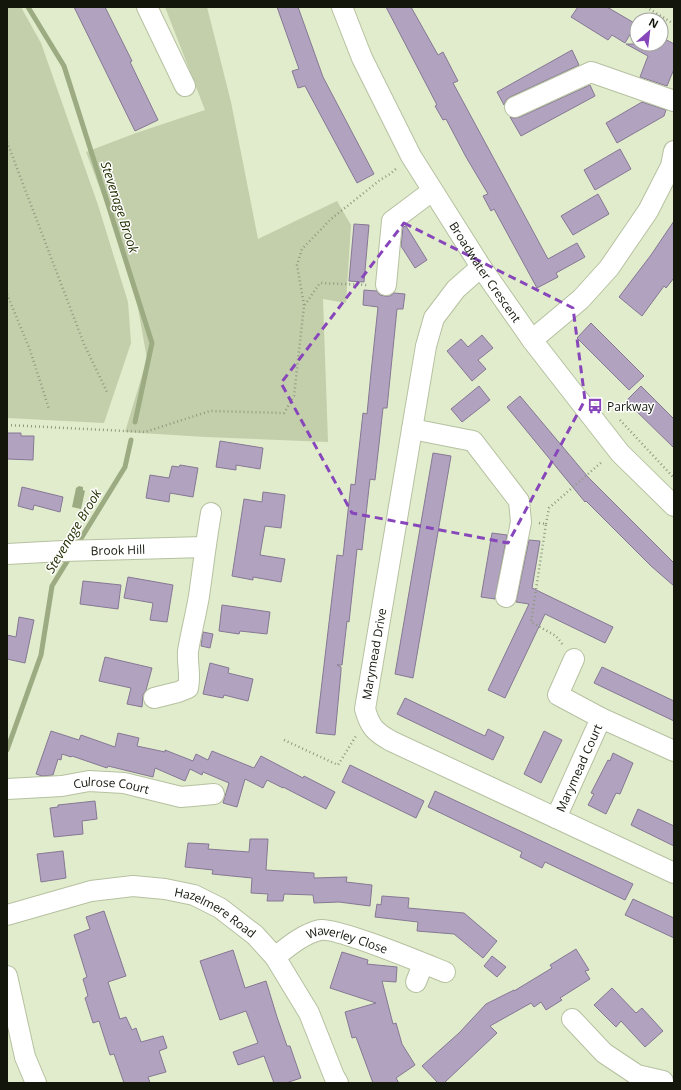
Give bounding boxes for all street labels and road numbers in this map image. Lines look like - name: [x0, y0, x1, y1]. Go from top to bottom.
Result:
- street label: Broadwater Crescent: [446, 218, 525, 326]
- street label: Brook Hill: [90, 540, 145, 559]
- street label: Marymead Drive: [358, 607, 390, 701]
- street label: Marymead Court: [551, 721, 606, 815]
- street label: Culrose Court: [72, 772, 151, 797]
- street label: Hazelmere Road: [173, 883, 260, 941]
- street label: Waverley Close: [303, 921, 391, 957]

